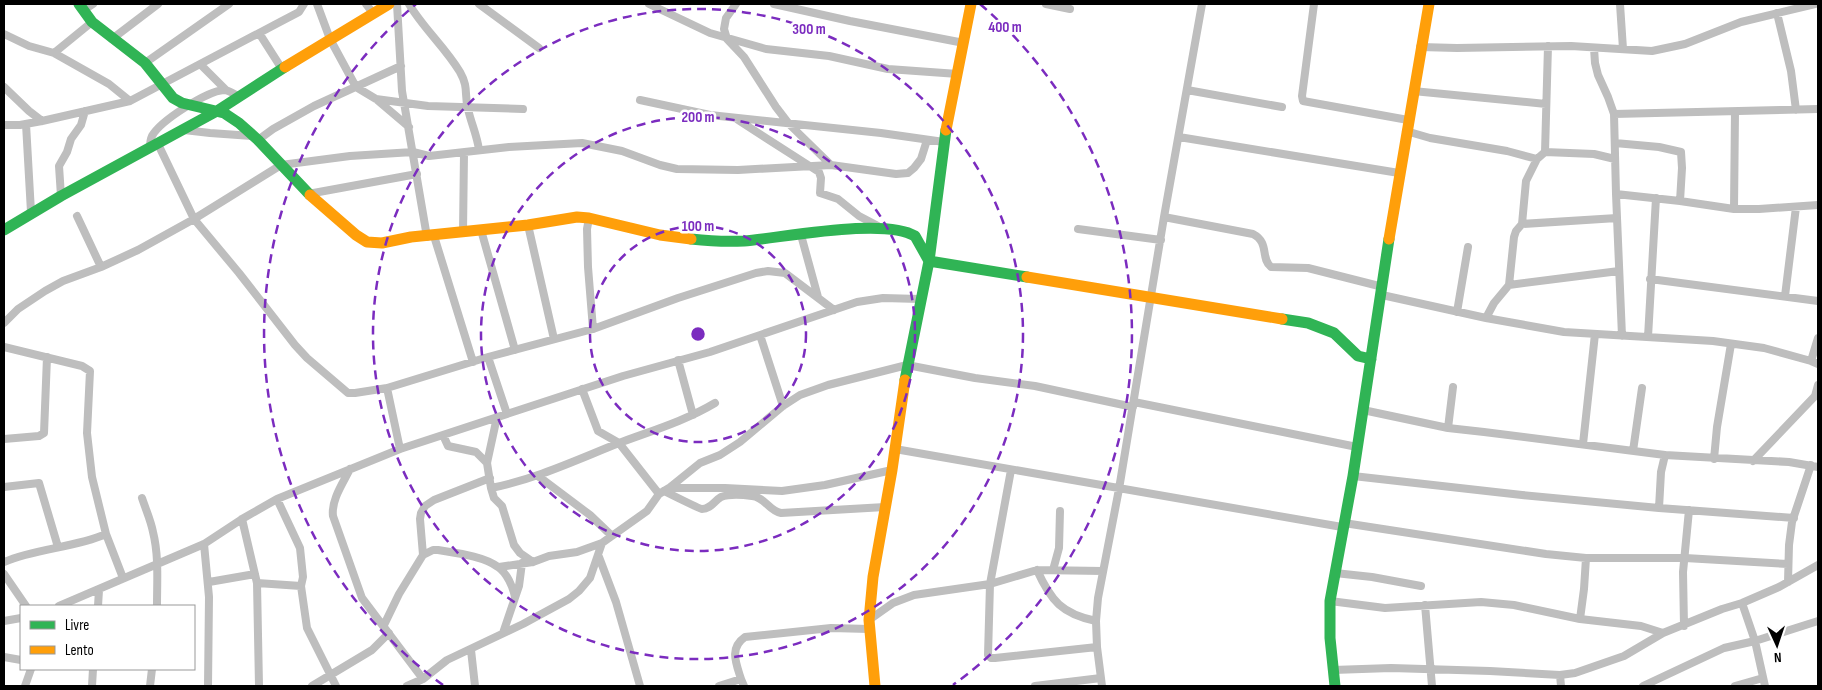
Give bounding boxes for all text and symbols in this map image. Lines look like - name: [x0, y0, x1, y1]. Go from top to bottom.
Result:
- text: 400 m: [988, 18, 1022, 37]
- text: 300 m: [792, 20, 826, 39]
- text: 200 m: [681, 108, 715, 127]
- text: 100 m: [682, 217, 714, 236]
- centre of rings: [689, 325, 707, 343]
- legend: [20, 605, 195, 670]
- text: Livre: [65, 616, 89, 635]
- north arrow: [1752, 620, 1802, 670]
- text: Lento: [65, 641, 94, 660]
- text: N: [1773, 649, 1782, 666]

